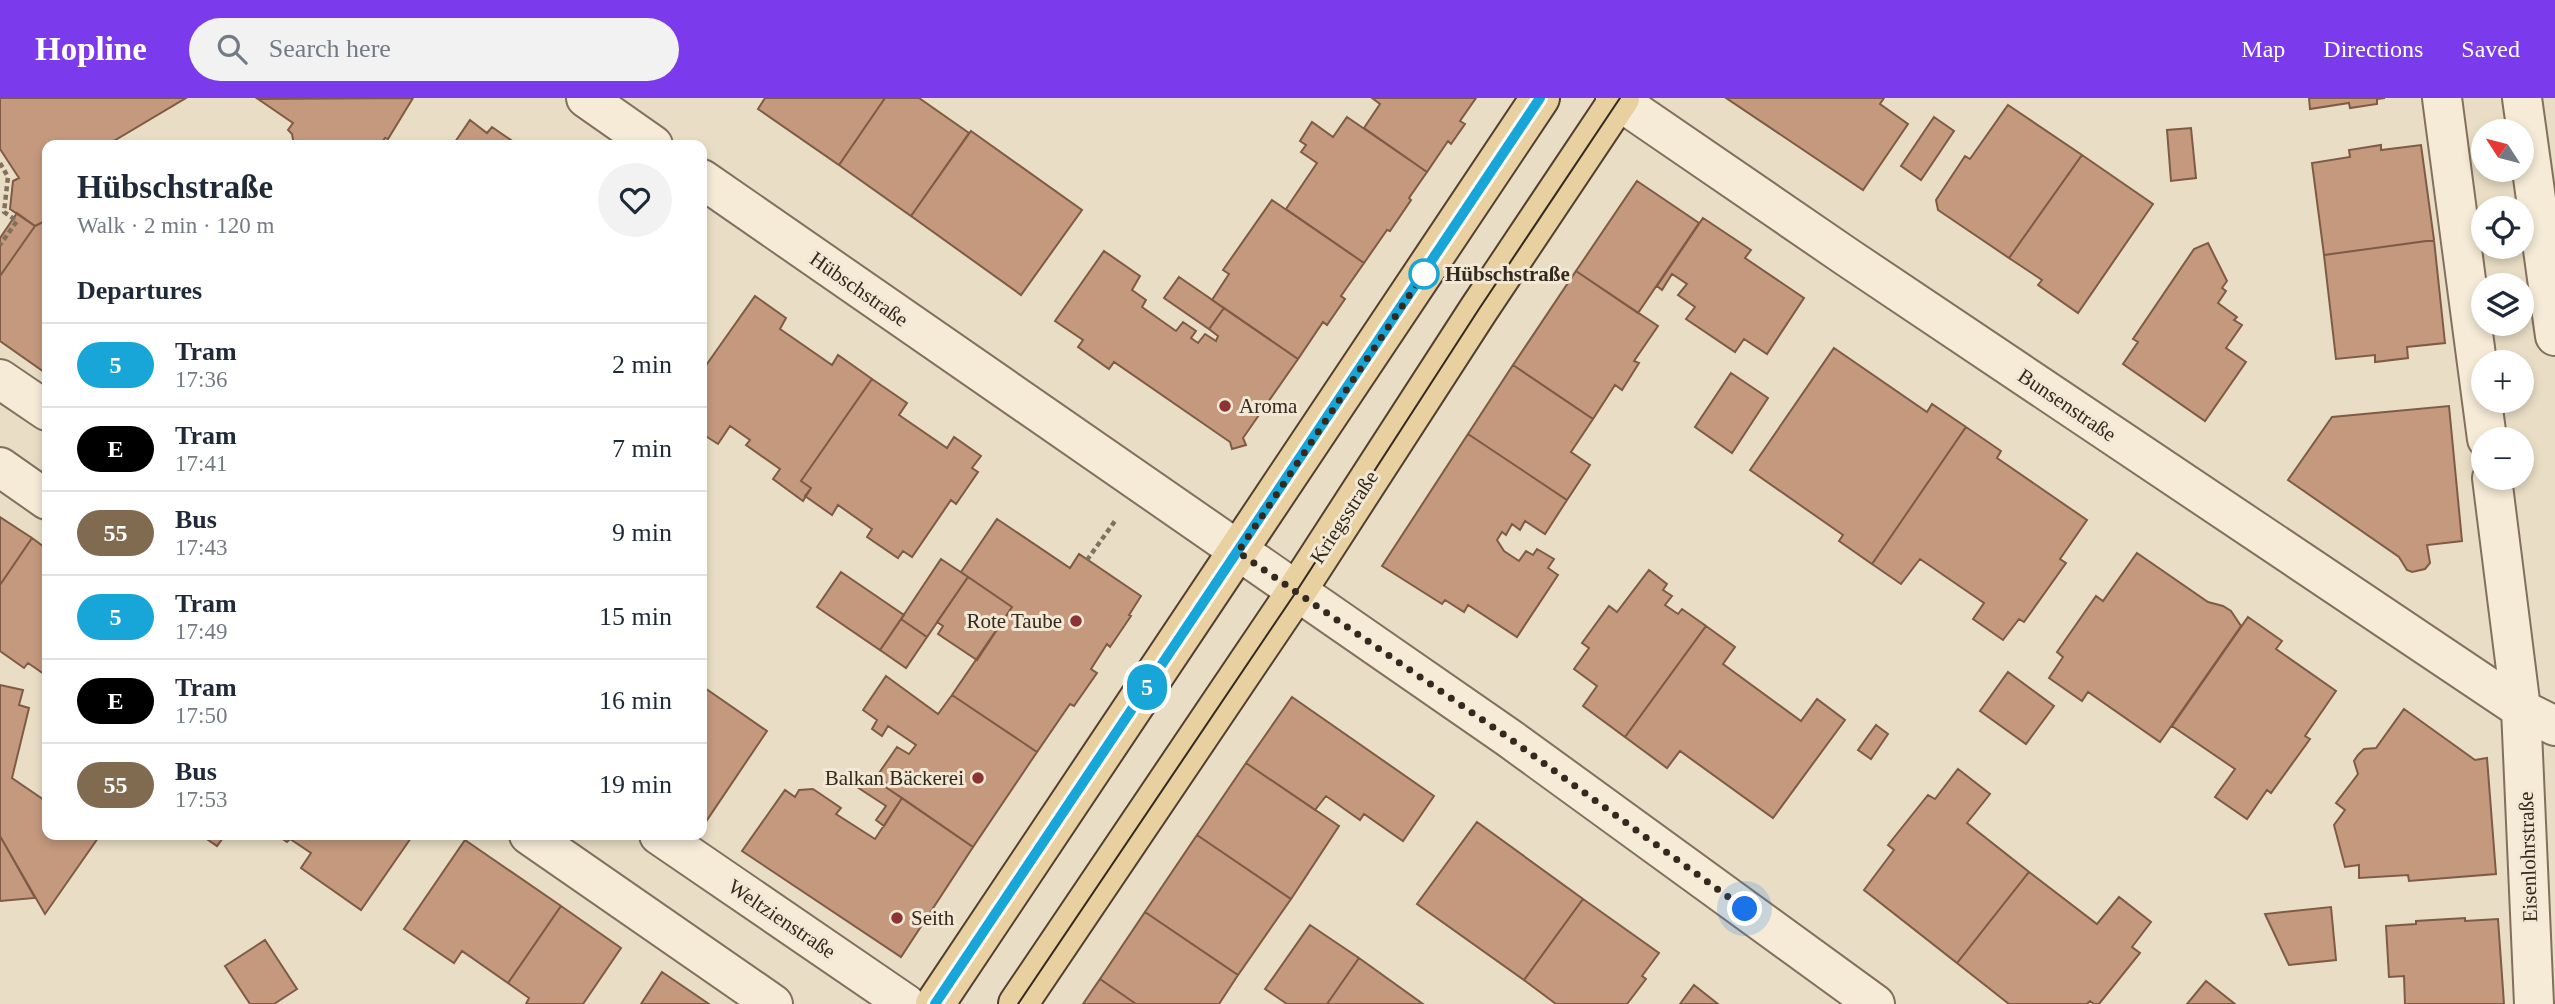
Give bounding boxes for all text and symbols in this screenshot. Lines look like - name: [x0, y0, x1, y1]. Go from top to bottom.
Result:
- search box: [189, 18, 679, 81]
- icon: search: [213, 30, 251, 68]
- text: Hopline: [35, 31, 147, 67]
- text: Search here: [269, 34, 391, 63]
- text: Map: [2241, 36, 2285, 62]
- text: Directions: [2323, 36, 2423, 62]
- text: Saved: [2461, 36, 2520, 62]
- north arrow: [2471, 119, 2534, 182]
- map controls: [2471, 119, 2534, 490]
- button: heart: [598, 163, 672, 237]
- text: Hübschstraße: [77, 169, 273, 205]
- button: locate: [2471, 196, 2534, 259]
- text: Walk · 2 min · 120 m: [77, 213, 274, 238]
- street label: Hübschstraße: [805, 246, 913, 332]
- marker: Hübschstraße: [1409, 259, 1439, 289]
- place label: Hübschstraße: [1445, 262, 1570, 286]
- button: layers: [2471, 273, 2534, 336]
- text: Departures: [77, 276, 202, 305]
- text: Tram: [175, 337, 237, 366]
- text: 2 min: [612, 350, 672, 379]
- button: +: [2471, 350, 2534, 413]
- text: 5: [110, 352, 122, 378]
- street label: Bunsenstraße: [2013, 363, 2121, 447]
- text: 17:36: [175, 367, 227, 392]
- place label: Aroma: [1239, 394, 1298, 418]
- marker: Aroma: [1217, 398, 1233, 414]
- text: Tram: [175, 421, 237, 450]
- button: −: [2471, 427, 2534, 490]
- text: 7 min: [612, 434, 672, 463]
- text: E: [107, 436, 124, 462]
- text: 17:41: [175, 451, 227, 476]
- street label: Kriegsstraße: [1305, 466, 1383, 568]
- text: Bus: [175, 505, 217, 534]
- text: 9 min: [612, 518, 672, 547]
- text: 55: [104, 520, 128, 546]
- text: 17:43: [175, 535, 227, 560]
- text: Tram: [175, 589, 237, 618]
- text: 15 min: [599, 602, 672, 631]
- text: 5: [110, 604, 122, 630]
- place label: Rote Taube: [966, 609, 1062, 633]
- marker: Rote Taube: [1068, 613, 1084, 629]
- text: 17:49: [175, 619, 227, 644]
- line badge: 5: [1124, 664, 1170, 710]
- text: Tram: [175, 673, 237, 702]
- text: 5: [1141, 674, 1153, 700]
- text: 16 min: [599, 686, 672, 715]
- text: E: [107, 688, 124, 714]
- text: 17:50: [175, 703, 227, 728]
- text: Bus: [175, 757, 217, 786]
- place label: Balkan Bäckerei: [825, 766, 964, 790]
- text: 19 min: [599, 770, 672, 799]
- marker: Balkan Bäckerei: [970, 770, 986, 786]
- text: 55: [104, 772, 128, 798]
- text: 17:53: [175, 787, 227, 812]
- street label: Eisenlohrstraße: [2514, 791, 2542, 923]
- street label: Weltzienstraße: [724, 874, 840, 964]
- your location: [1727, 891, 1762, 926]
- place label: Seith: [911, 906, 955, 930]
- marker: Seith: [889, 910, 905, 926]

